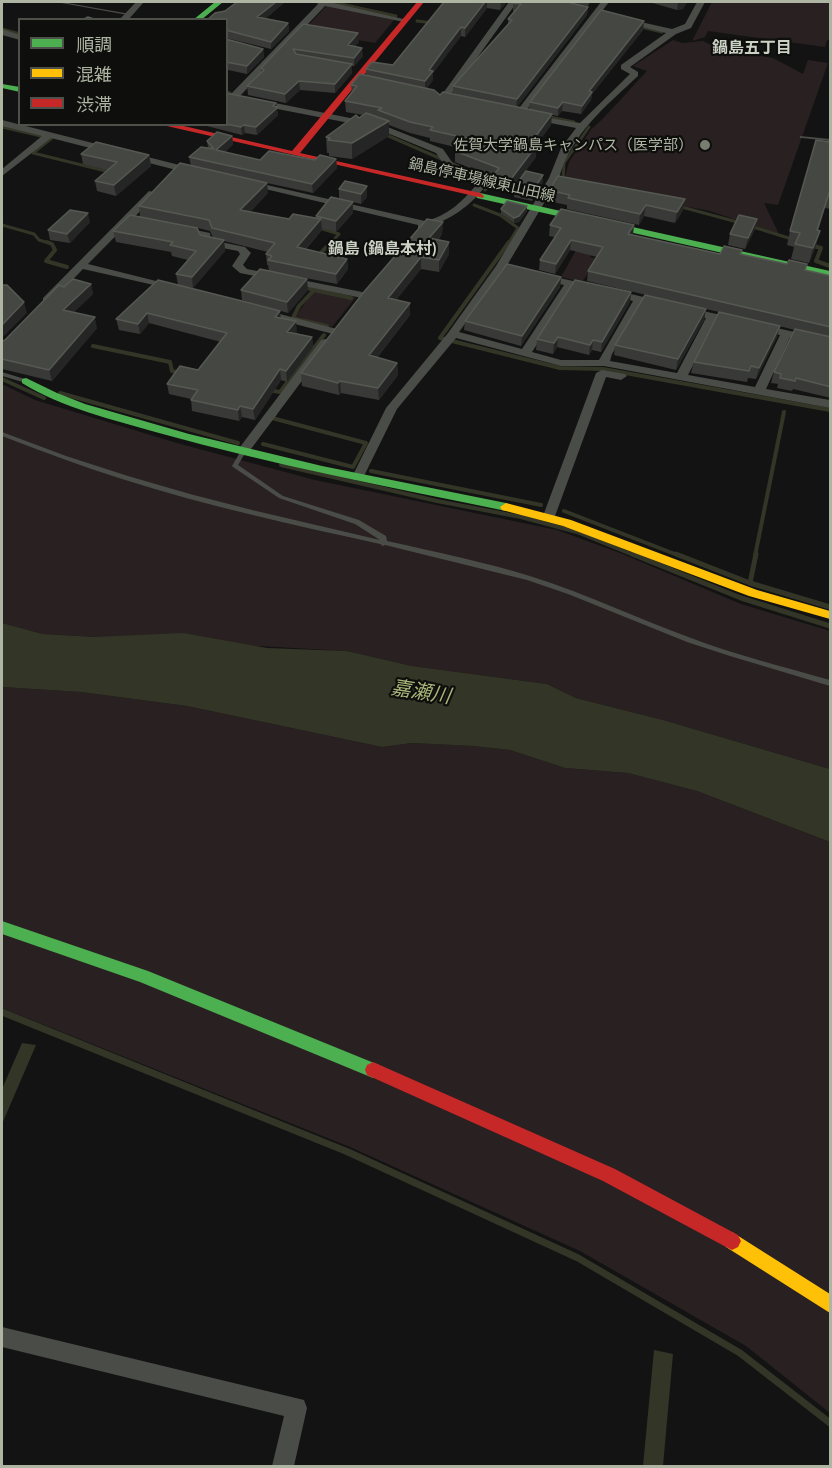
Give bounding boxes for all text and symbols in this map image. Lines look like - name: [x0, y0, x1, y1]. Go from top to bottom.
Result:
- legend: [18, 18, 228, 126]
- text: 順調: [76, 33, 112, 55]
- district label: 鍋島五丁目: [712, 38, 792, 58]
- text: 混雑: [76, 63, 112, 85]
- text: 渋滞: [76, 93, 112, 115]
- place label: 佐賀大学鍋島キャンパス（医学部）: [453, 136, 693, 154]
- marker: 佐賀大学鍋島キャンパス（医学部）: [698, 138, 712, 152]
- street label: 鍋島停車場線東山田線: [407, 154, 557, 206]
- district label: 鍋島 (鍋島本村): [328, 239, 436, 259]
- water label: 嘉瀬川: [389, 675, 453, 709]

